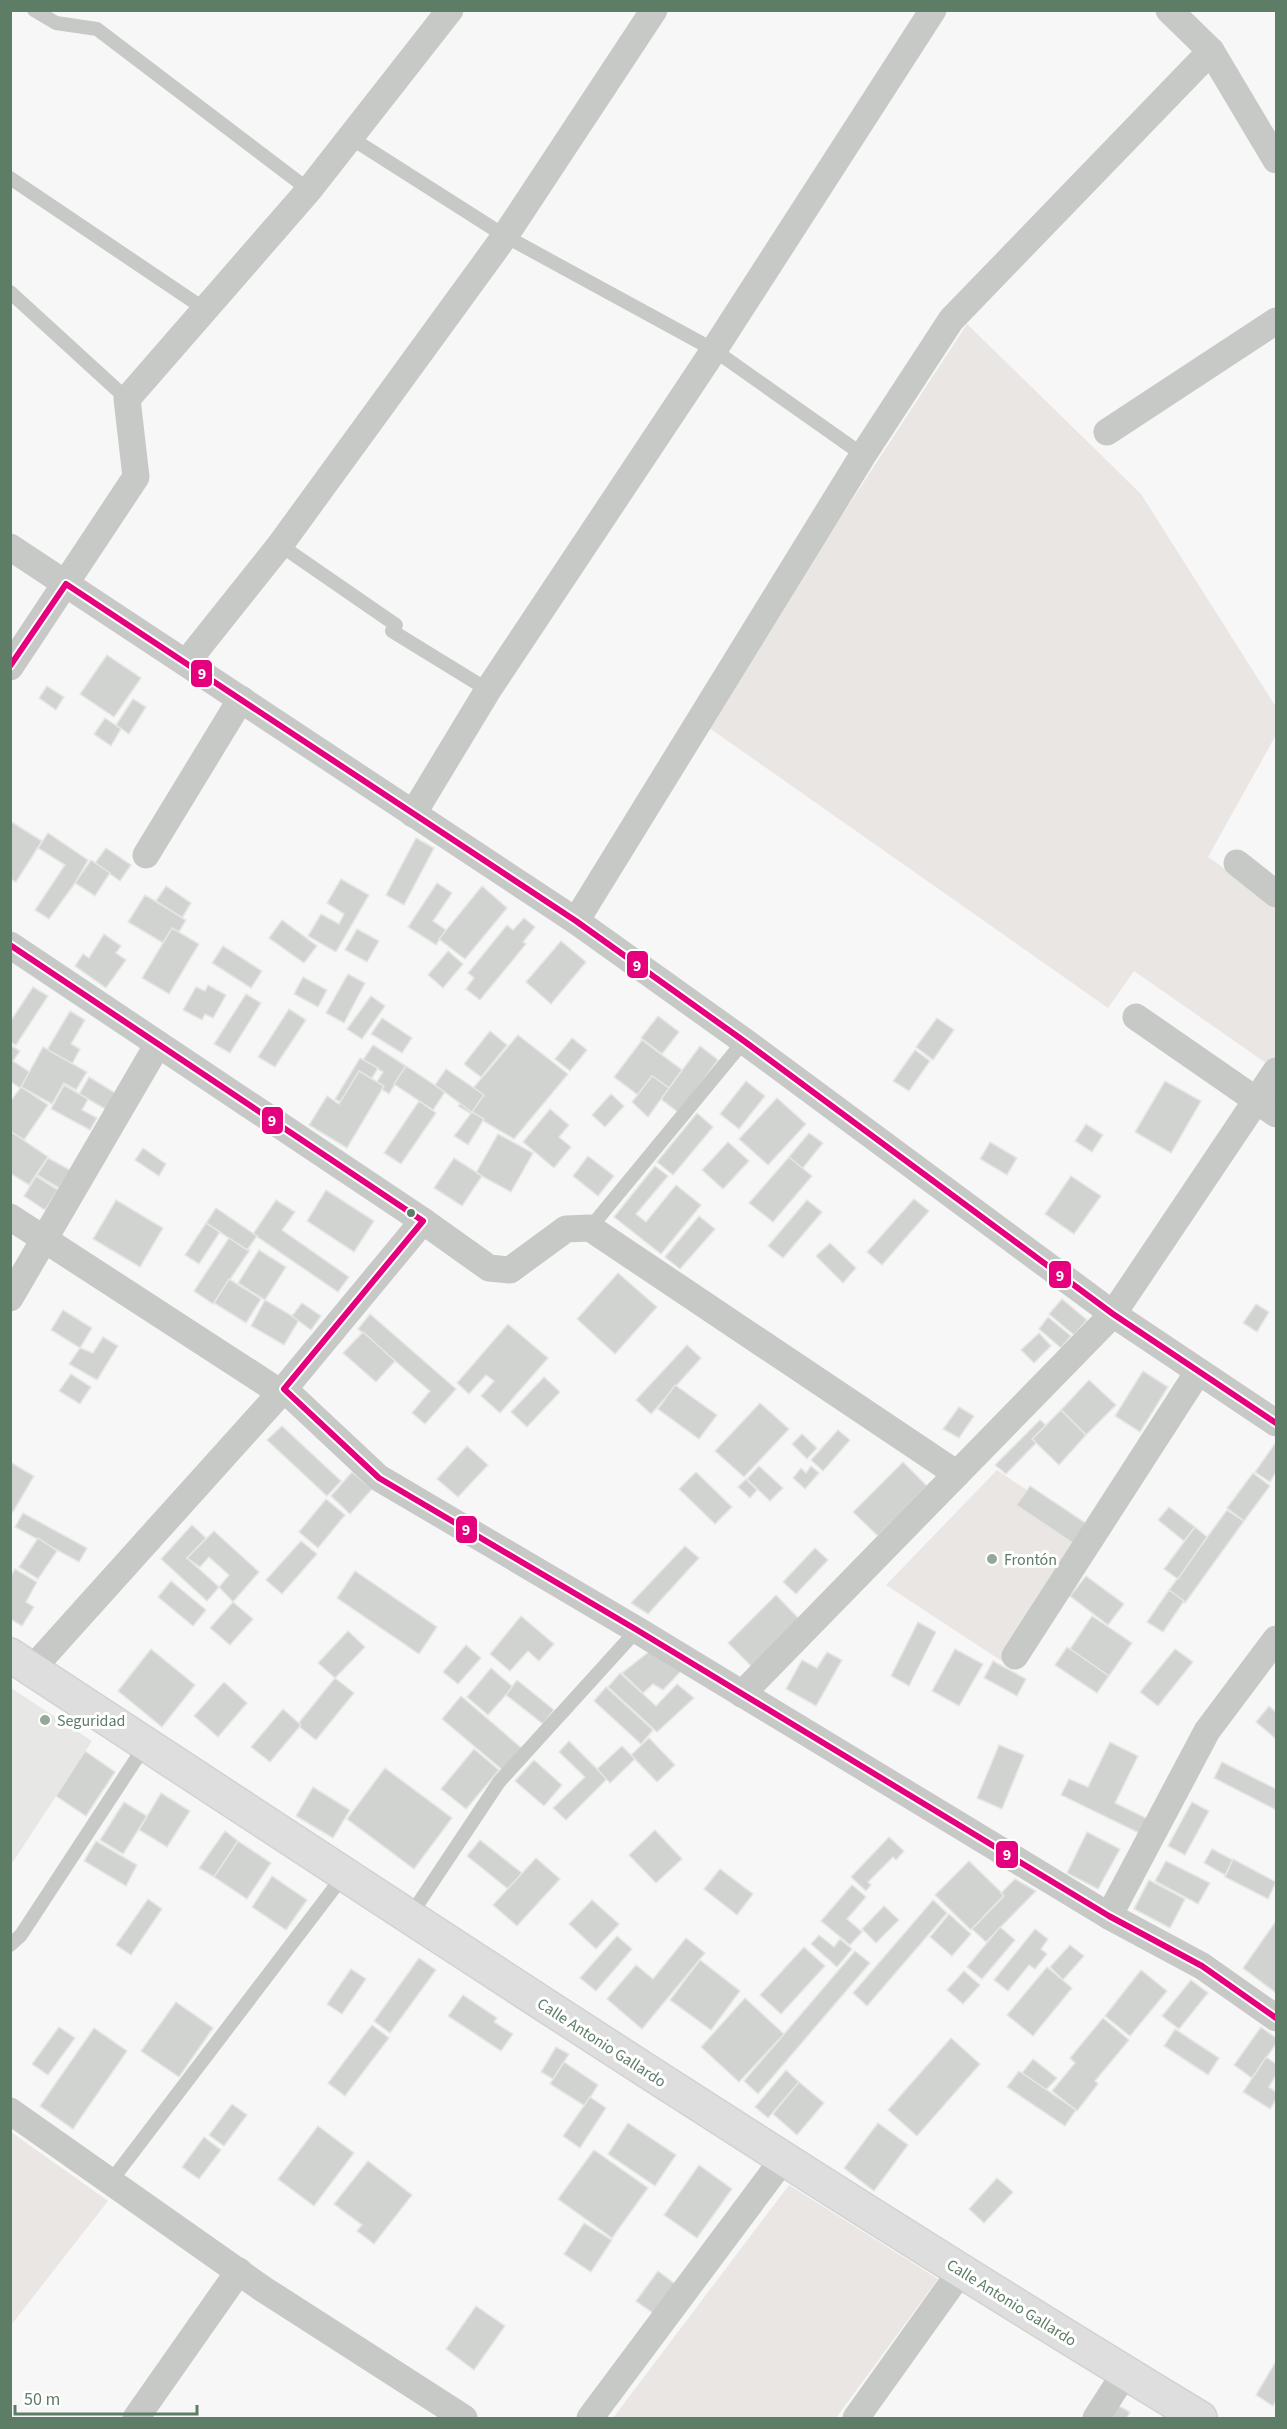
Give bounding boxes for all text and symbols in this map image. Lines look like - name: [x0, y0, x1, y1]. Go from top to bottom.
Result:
- line badge: 9: [190, 659, 213, 688]
- text: 9: [198, 663, 206, 685]
- line badge: 9: [626, 950, 649, 979]
- text: 9: [633, 955, 641, 977]
- line badge: 9: [261, 1106, 284, 1135]
- text: 9: [268, 1110, 276, 1132]
- unlabelled marker: [405, 1207, 417, 1219]
- line badge: 9: [1048, 1260, 1072, 1289]
- text: 9: [1056, 1265, 1064, 1287]
- line badge: 9: [455, 1515, 478, 1544]
- text: 9: [462, 1519, 470, 1541]
- place label: Frontón: [1004, 1549, 1057, 1571]
- marker: Frontón: [985, 1552, 999, 1566]
- place label: Seguridad: [57, 1710, 125, 1732]
- marker: Seguridad: [38, 1713, 52, 1727]
- line badge: 9: [995, 1840, 1019, 1869]
- text: 9: [1003, 1844, 1011, 1866]
- street label: Calle Antonio Gallardo: [533, 1993, 670, 2093]
- street label: Calle Antonio Gallardo: [942, 2254, 1081, 2352]
- scale bar: [15, 2378, 196, 2416]
- text: 50 m: [24, 2387, 60, 2412]

